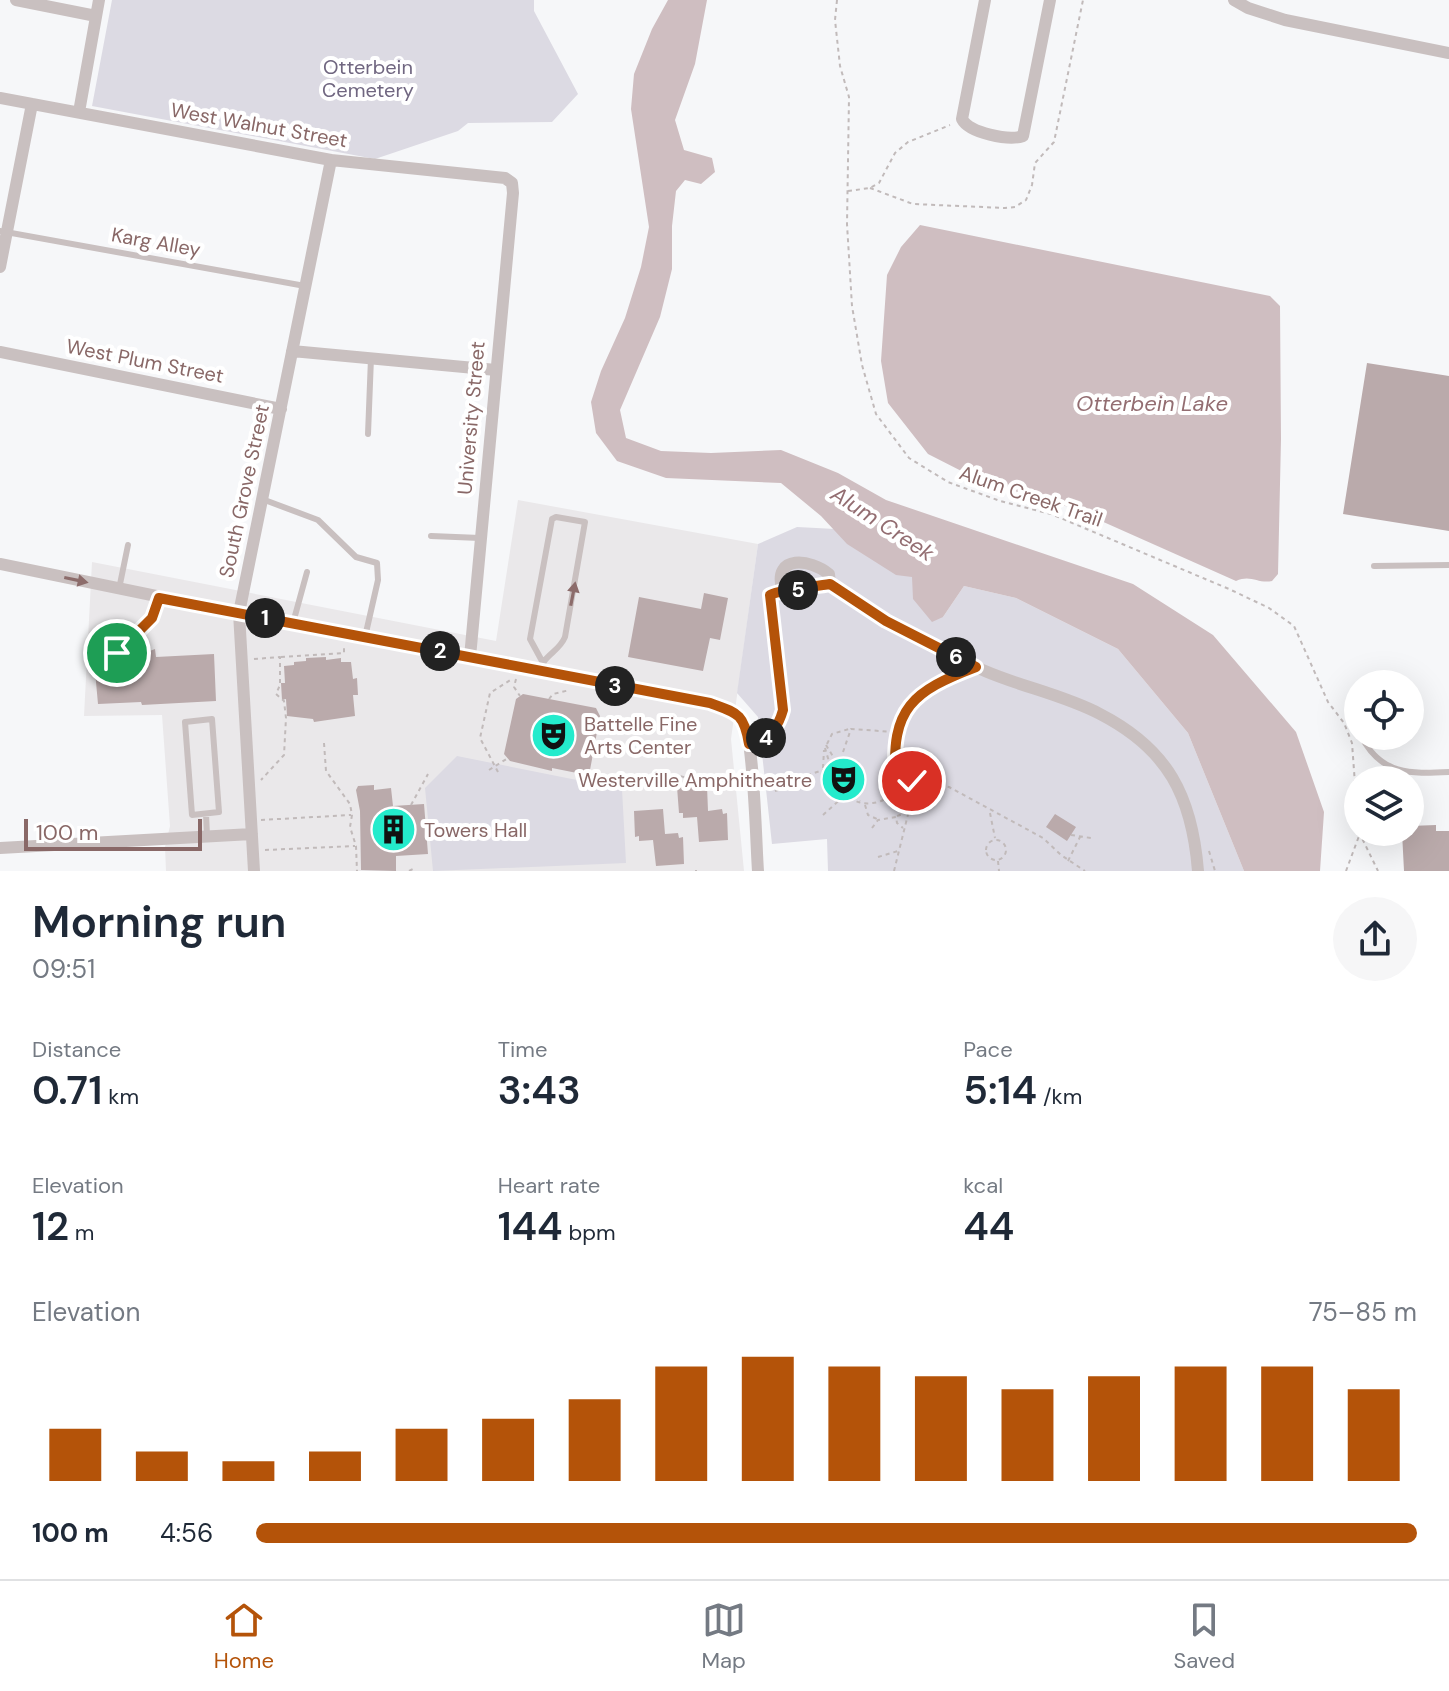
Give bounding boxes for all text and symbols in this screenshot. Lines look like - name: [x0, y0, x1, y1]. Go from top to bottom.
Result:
- park label: Otterbein Cemetery: [322, 54, 414, 103]
- street label: West Walnut Street: [169, 97, 350, 153]
- street label: Karg Alley: [109, 221, 203, 263]
- street label: West Plum Street: [64, 333, 226, 389]
- street label: University Street: [451, 340, 491, 496]
- water label: Otterbein Lake: [1076, 389, 1228, 418]
- street label: South Grove Street: [213, 402, 275, 580]
- street label: Alum Creek Trail: [956, 459, 1106, 533]
- water label: Alum Creek: [825, 479, 941, 568]
- pin: 5: [778, 570, 818, 610]
- one-way arrow: [64, 574, 89, 587]
- text: 5: [791, 575, 805, 604]
- one-way arrow: [568, 581, 580, 606]
- pin: 1: [245, 598, 285, 638]
- text: 1: [261, 603, 269, 632]
- pin: [83, 619, 151, 687]
- icon: arrive: [95, 631, 139, 675]
- pin: 2: [420, 631, 460, 671]
- text: 2: [434, 636, 446, 665]
- pin: 6: [936, 637, 976, 677]
- text: 6: [949, 642, 963, 671]
- pin: 3: [595, 666, 635, 706]
- map controls: [1344, 670, 1424, 846]
- button: locate: [1344, 670, 1424, 750]
- text: 3: [608, 671, 622, 700]
- theatre icon: Battelle Fine Arts Center: [529, 711, 577, 759]
- place label: Battelle Fine Arts Center: [584, 711, 697, 760]
- pin: 4: [746, 718, 786, 758]
- text: 4: [759, 723, 773, 752]
- pin: [878, 747, 946, 815]
- theatre icon: Westerville Amphitheatre: [819, 756, 867, 804]
- icon: check: [890, 759, 934, 803]
- button: layers: [1344, 766, 1424, 846]
- place label: Westerville Amphitheatre: [578, 767, 812, 793]
- building icon: Towers Hall: [369, 806, 417, 854]
- scale bar: [24, 815, 202, 851]
- place label: Towers Hall: [424, 817, 527, 843]
- text: 100 m: [36, 818, 98, 847]
- text: Morning run: [32, 893, 286, 951]
- button: share: [1333, 897, 1417, 981]
- text: 09:51: [32, 952, 95, 986]
- text: Distance: [32, 1035, 121, 1064]
- text: Time: [498, 1035, 547, 1064]
- text: Pace: [963, 1035, 1013, 1064]
- text: 0.71: [32, 1064, 103, 1116]
- text: 3:43: [498, 1064, 581, 1116]
- text: 5:14: [963, 1064, 1037, 1116]
- text: km: [103, 1082, 139, 1111]
- text: /km: [1037, 1082, 1082, 1111]
- text: Elevation: [32, 1171, 124, 1200]
- text: Heart rate: [498, 1171, 600, 1200]
- text: kcal: [963, 1171, 1003, 1200]
- text: 12: [32, 1200, 69, 1252]
- text: 144: [498, 1200, 563, 1252]
- text: 44: [963, 1200, 1014, 1252]
- text: m: [69, 1218, 94, 1247]
- text: bpm: [563, 1218, 616, 1247]
- text: Elevation: [32, 1295, 140, 1329]
- text: 75–85 m: [1309, 1295, 1417, 1329]
- text: 100 m: [32, 1516, 109, 1550]
- text: 4:56: [160, 1516, 213, 1550]
- tab: Home: [214, 1598, 274, 1675]
- tab: Map: [702, 1598, 746, 1675]
- tab: Saved: [1173, 1598, 1235, 1675]

